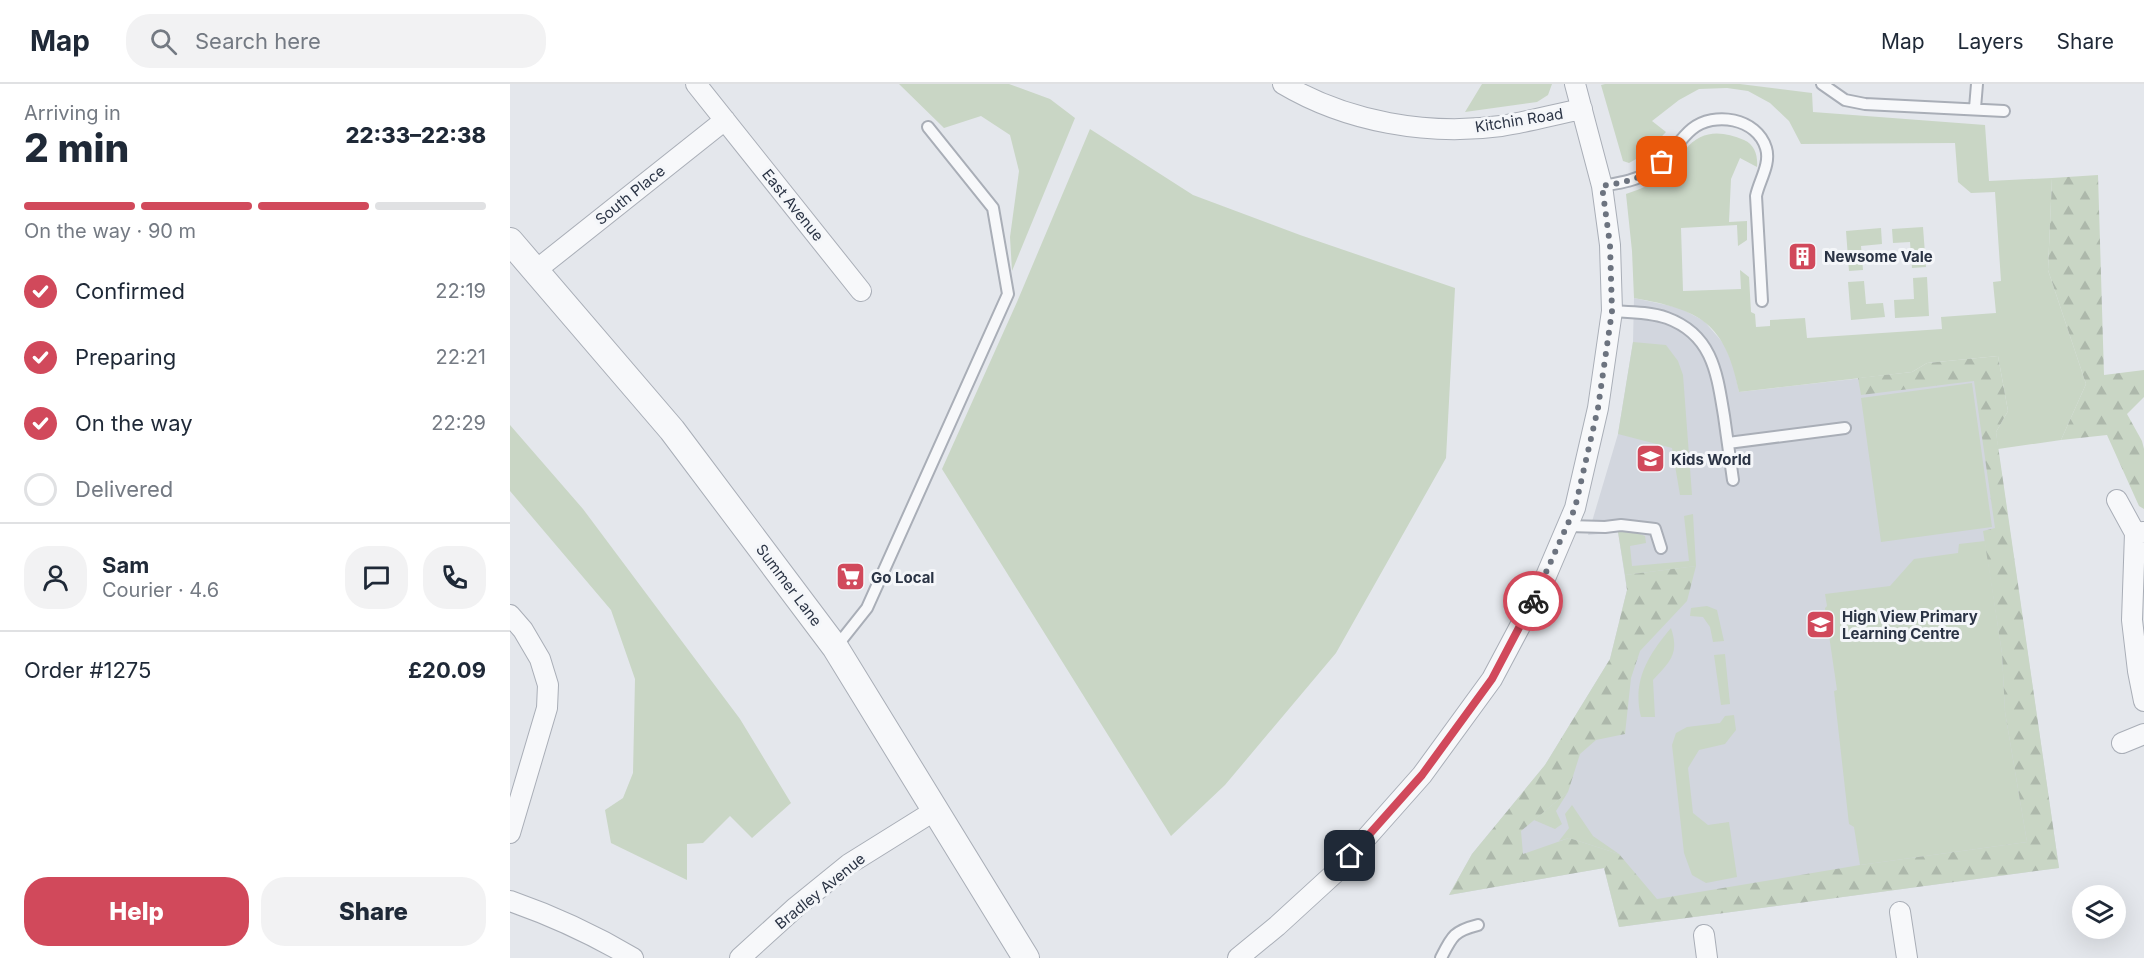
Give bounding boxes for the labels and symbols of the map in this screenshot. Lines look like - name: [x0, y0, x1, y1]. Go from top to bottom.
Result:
- street label: Kitchin Road: [1474, 104, 1564, 136]
- pin: [1636, 136, 1687, 187]
- street label: South Place: [591, 161, 669, 229]
- street label: East Avenue: [758, 165, 828, 245]
- building icon: Newsome Vale: [1787, 240, 1819, 272]
- place label: Newsome Vale: [1824, 247, 1933, 266]
- school or university icon: Kids World: [1634, 443, 1666, 475]
- place label: Kids World: [1671, 450, 1751, 469]
- street label: Summer Lane: [752, 540, 826, 630]
- supermarket icon: Go Local: [834, 561, 866, 593]
- place label: Go Local: [871, 568, 934, 587]
- courier: [1503, 571, 1563, 631]
- place label: High View Primary Learning Centre: [1842, 607, 1978, 643]
- school or university icon: High View Primary Learning Centre: [1805, 609, 1837, 641]
- pin: [1324, 830, 1375, 881]
- street label: Bradley Avenue: [771, 849, 869, 933]

